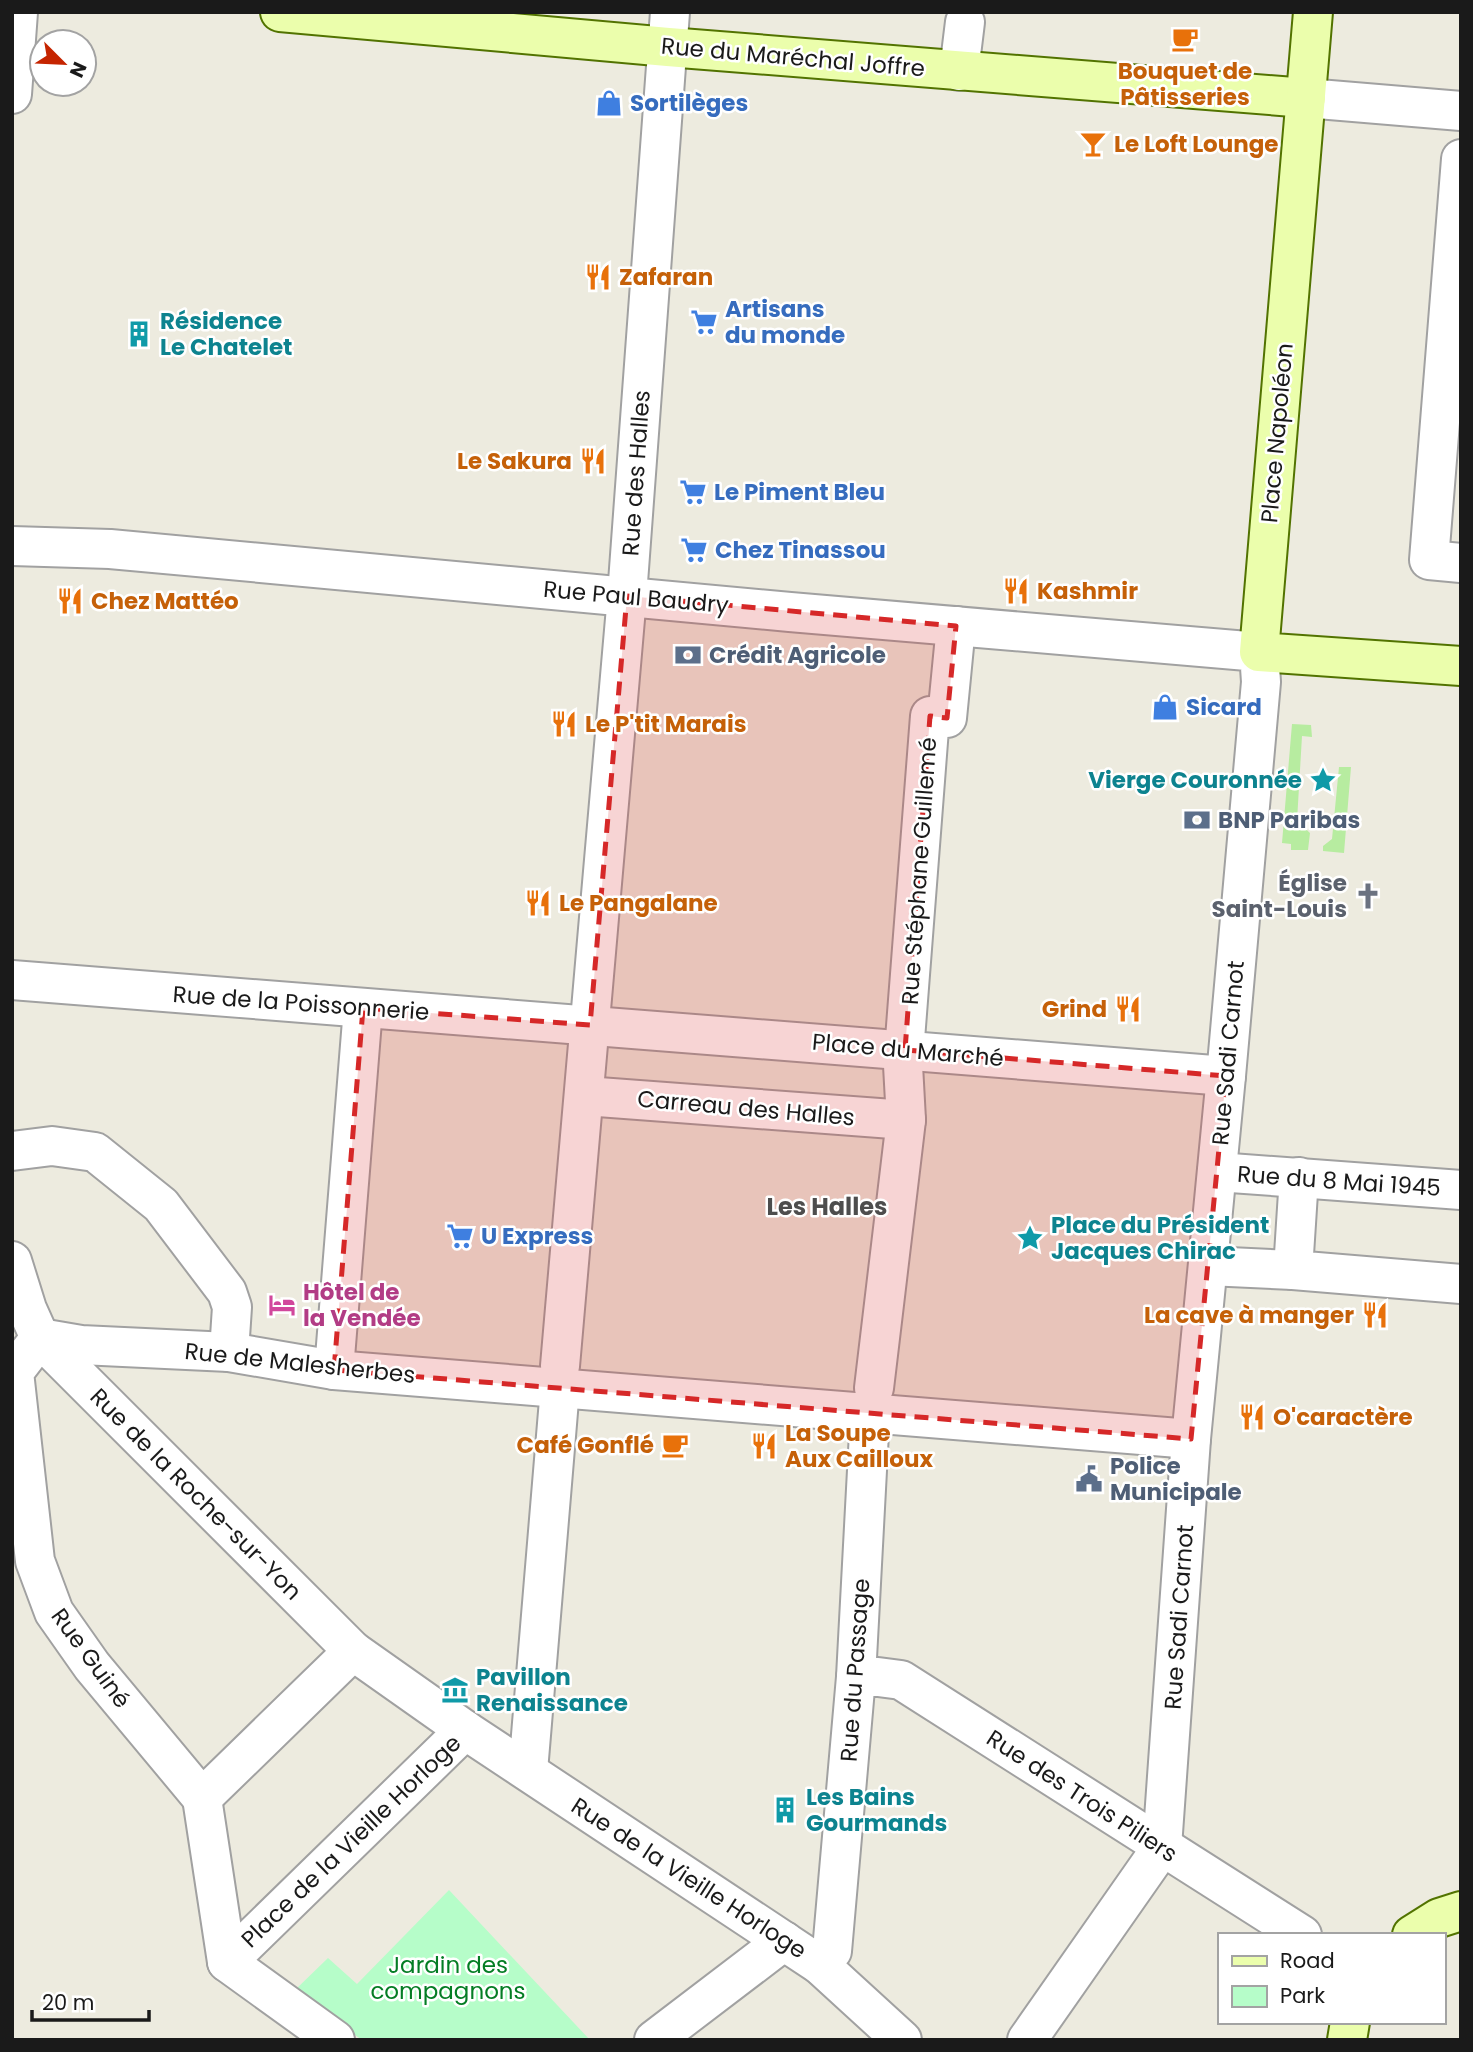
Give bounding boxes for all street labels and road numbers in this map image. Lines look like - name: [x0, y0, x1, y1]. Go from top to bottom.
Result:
- street label: Rue du Maréchal Joffre: [660, 30, 926, 84]
- street label: Place Napoléon: [1253, 342, 1301, 524]
- street label: Rue des Halles: [614, 389, 658, 557]
- street label: Rue Paul Baudry: [542, 573, 730, 621]
- street label: Rue Stéphane Guillemé: [894, 736, 944, 1006]
- street label: Rue Sadi Carnot: [1204, 959, 1252, 1147]
- street label: Rue de la Poissonnerie: [172, 978, 430, 1028]
- street label: Place du Marché: [811, 1026, 1005, 1074]
- street label: Carreau des Halles: [636, 1083, 856, 1133]
- street label: Rue du 8 Mai 1945: [1236, 1158, 1442, 1204]
- street label: Rue de Malesherbes: [183, 1335, 417, 1391]
- street label: Rue de la Roche-sur-Yon: [83, 1381, 309, 1607]
- street label: Rue Sadi Carnot: [1157, 1524, 1201, 1710]
- street label: Rue du Passage: [833, 1577, 877, 1763]
- street label: Rue Guiné: [44, 1602, 138, 1714]
- street label: Rue des Trois Piliers: [980, 1722, 1184, 1870]
- street label: Place de la Vieille Horloge: [234, 1727, 468, 1955]
- street label: Rue de la Vieille Horloge: [565, 1790, 813, 1966]

